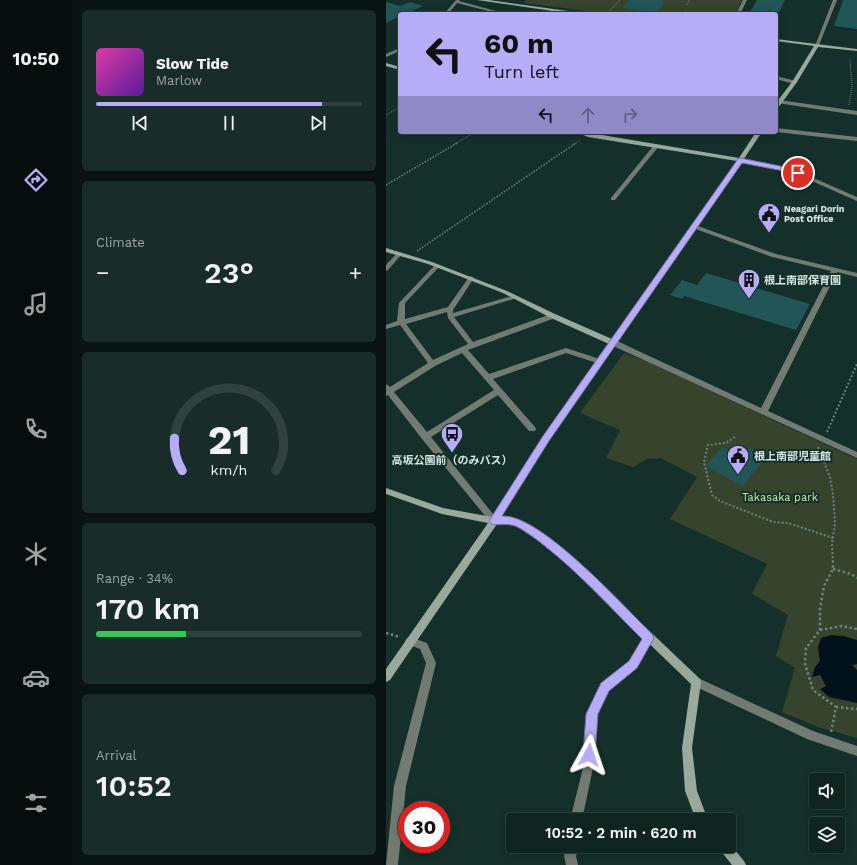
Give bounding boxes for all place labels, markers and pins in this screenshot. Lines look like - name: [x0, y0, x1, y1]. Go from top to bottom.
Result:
- pin: [781, 156, 815, 190]
- public building icon: Neagari Dorin Post Office: [756, 201, 782, 234]
- place label: Neagari Dorin Post Office: [784, 204, 845, 224]
- building icon: 根上南部保育園: [736, 267, 762, 300]
- place label: 根上南部保育園: [764, 274, 841, 287]
- bus stop icon: 高坂公園前（のみバス）: [439, 421, 465, 454]
- public building icon: 根上南部児童館: [725, 443, 751, 476]
- place label: 根上南部児童館: [754, 450, 831, 463]
- place label: 高坂公園前（のみバス）: [392, 454, 513, 467]

